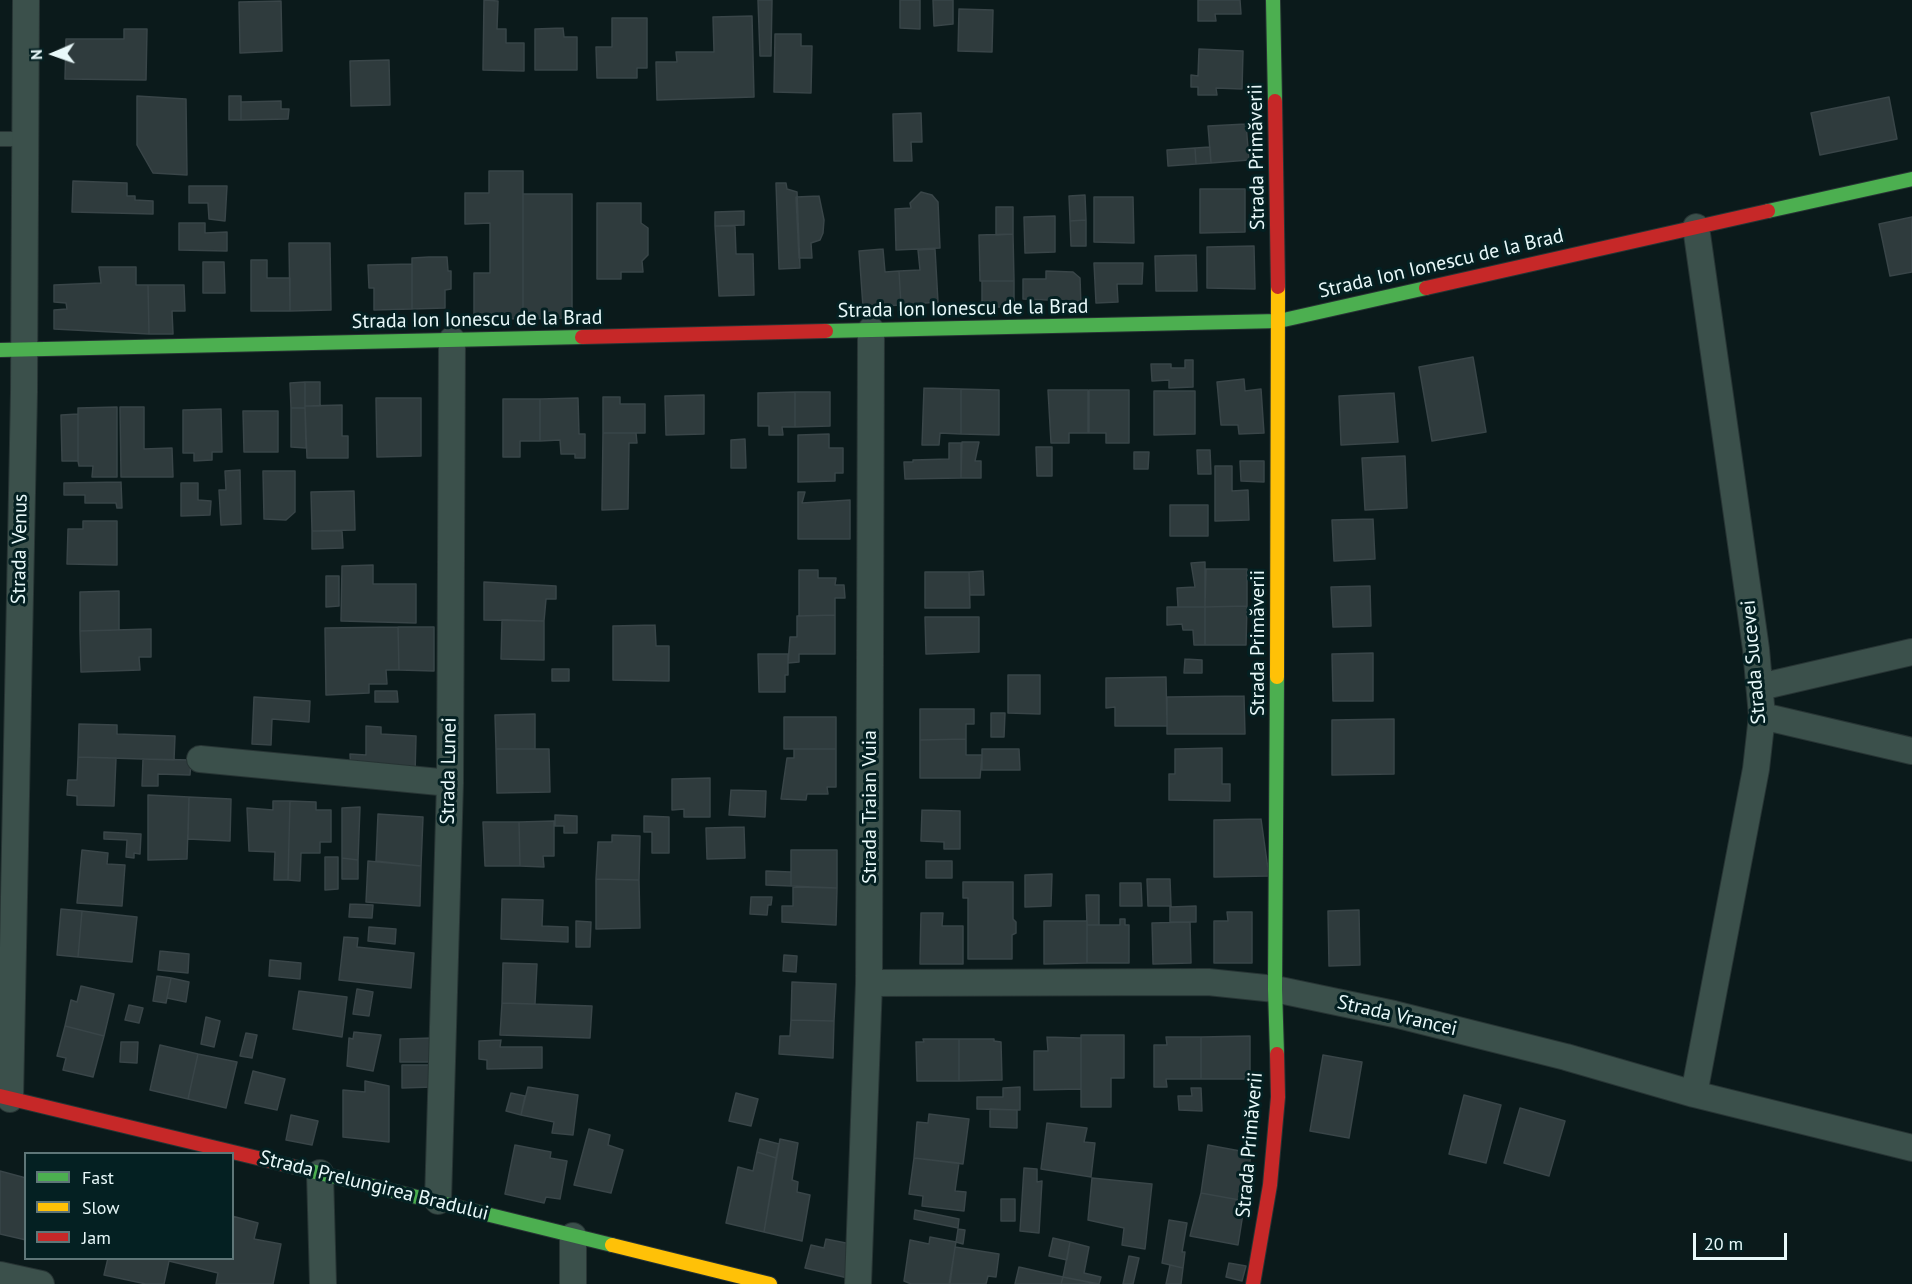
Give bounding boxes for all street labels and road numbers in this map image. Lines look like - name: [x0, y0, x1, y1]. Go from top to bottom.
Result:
- street label: Strada Primăverii: [1244, 84, 1270, 230]
- street label: Strada Ion Ionescu de la Brad: [1316, 224, 1566, 304]
- street label: Strada Ion Ionescu de la Brad: [837, 295, 1089, 323]
- street label: Strada Ion Ionescu de la Brad: [351, 306, 603, 334]
- street label: Strada Venus: [7, 493, 33, 605]
- street label: Strada Primăverii: [1246, 570, 1270, 716]
- street label: Strada Sucevei: [1737, 599, 1771, 725]
- street label: Strada Lunei: [436, 717, 462, 825]
- street label: Strada Traian Vuia: [858, 730, 882, 884]
- street label: Strada Vrancei: [1335, 991, 1459, 1041]
- street label: Strada Primăverii: [1232, 1071, 1268, 1219]
- street label: Strada Prelungirea Bradului: [257, 1146, 491, 1226]

